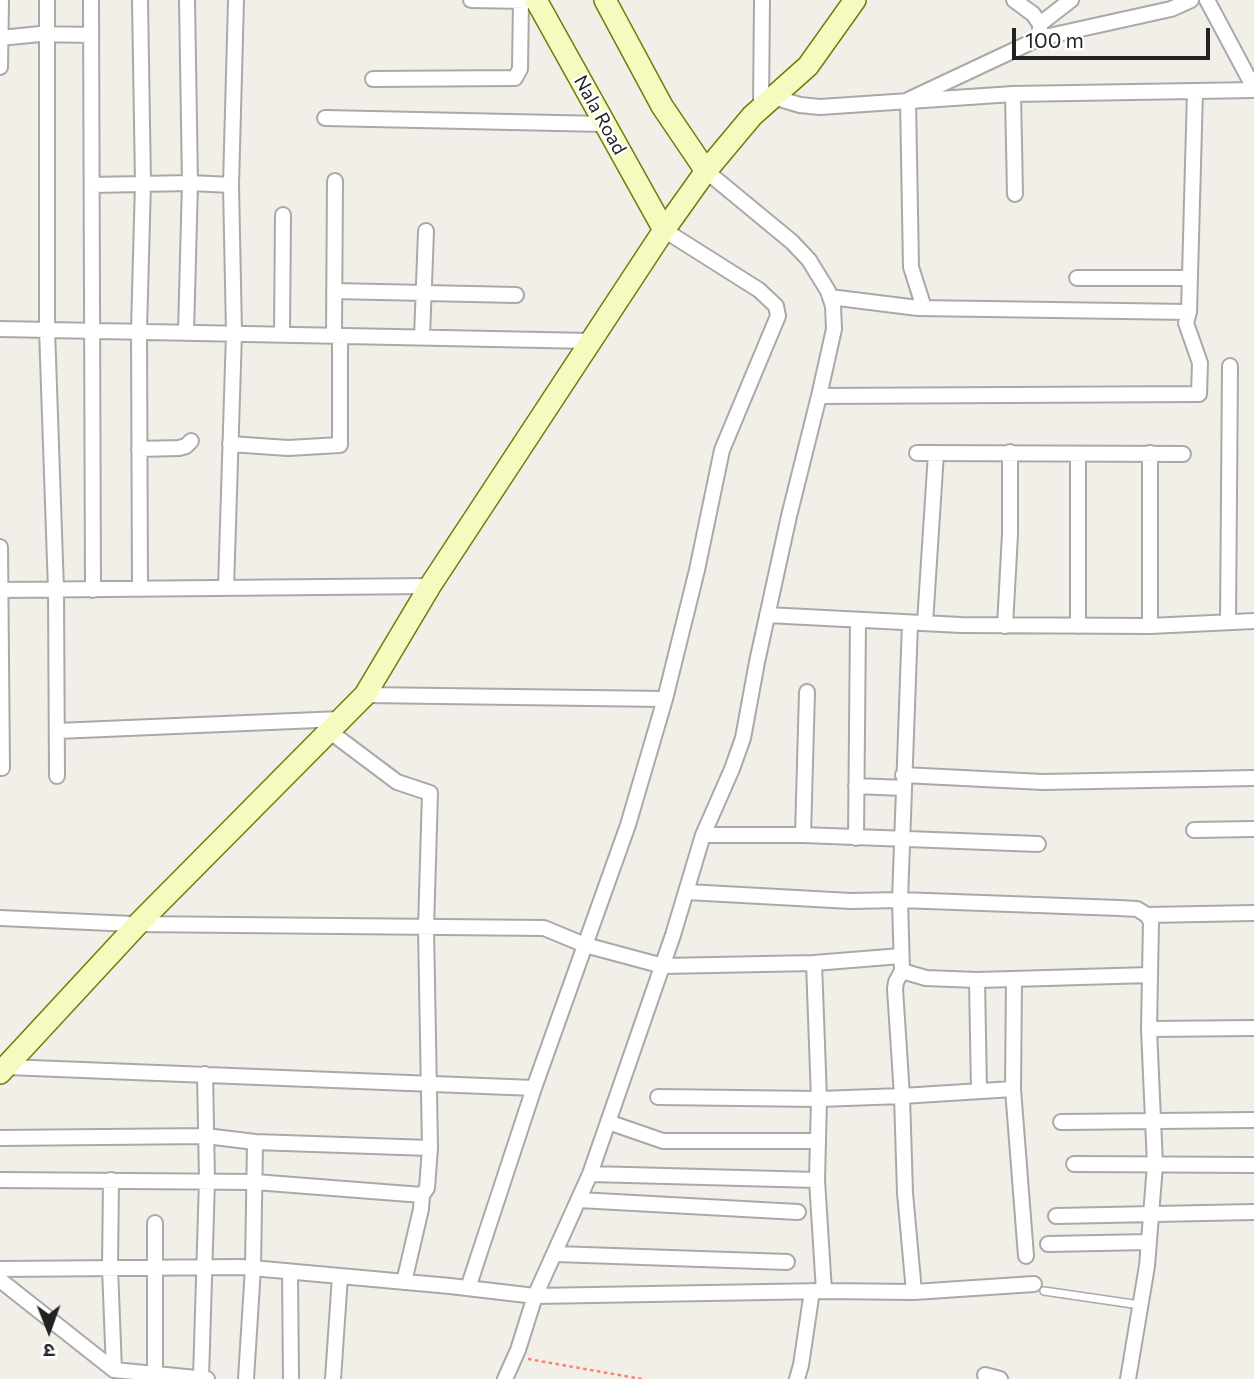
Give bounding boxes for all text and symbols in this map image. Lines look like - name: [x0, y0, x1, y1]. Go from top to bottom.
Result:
- scale bar: [1016, 14, 1214, 58]
- text: 100 m: [1025, 27, 1084, 52]
- street label: Nala Road: [569, 71, 631, 159]
- north arrow: [14, 1295, 84, 1365]
- text: उ: [44, 1340, 55, 1363]

